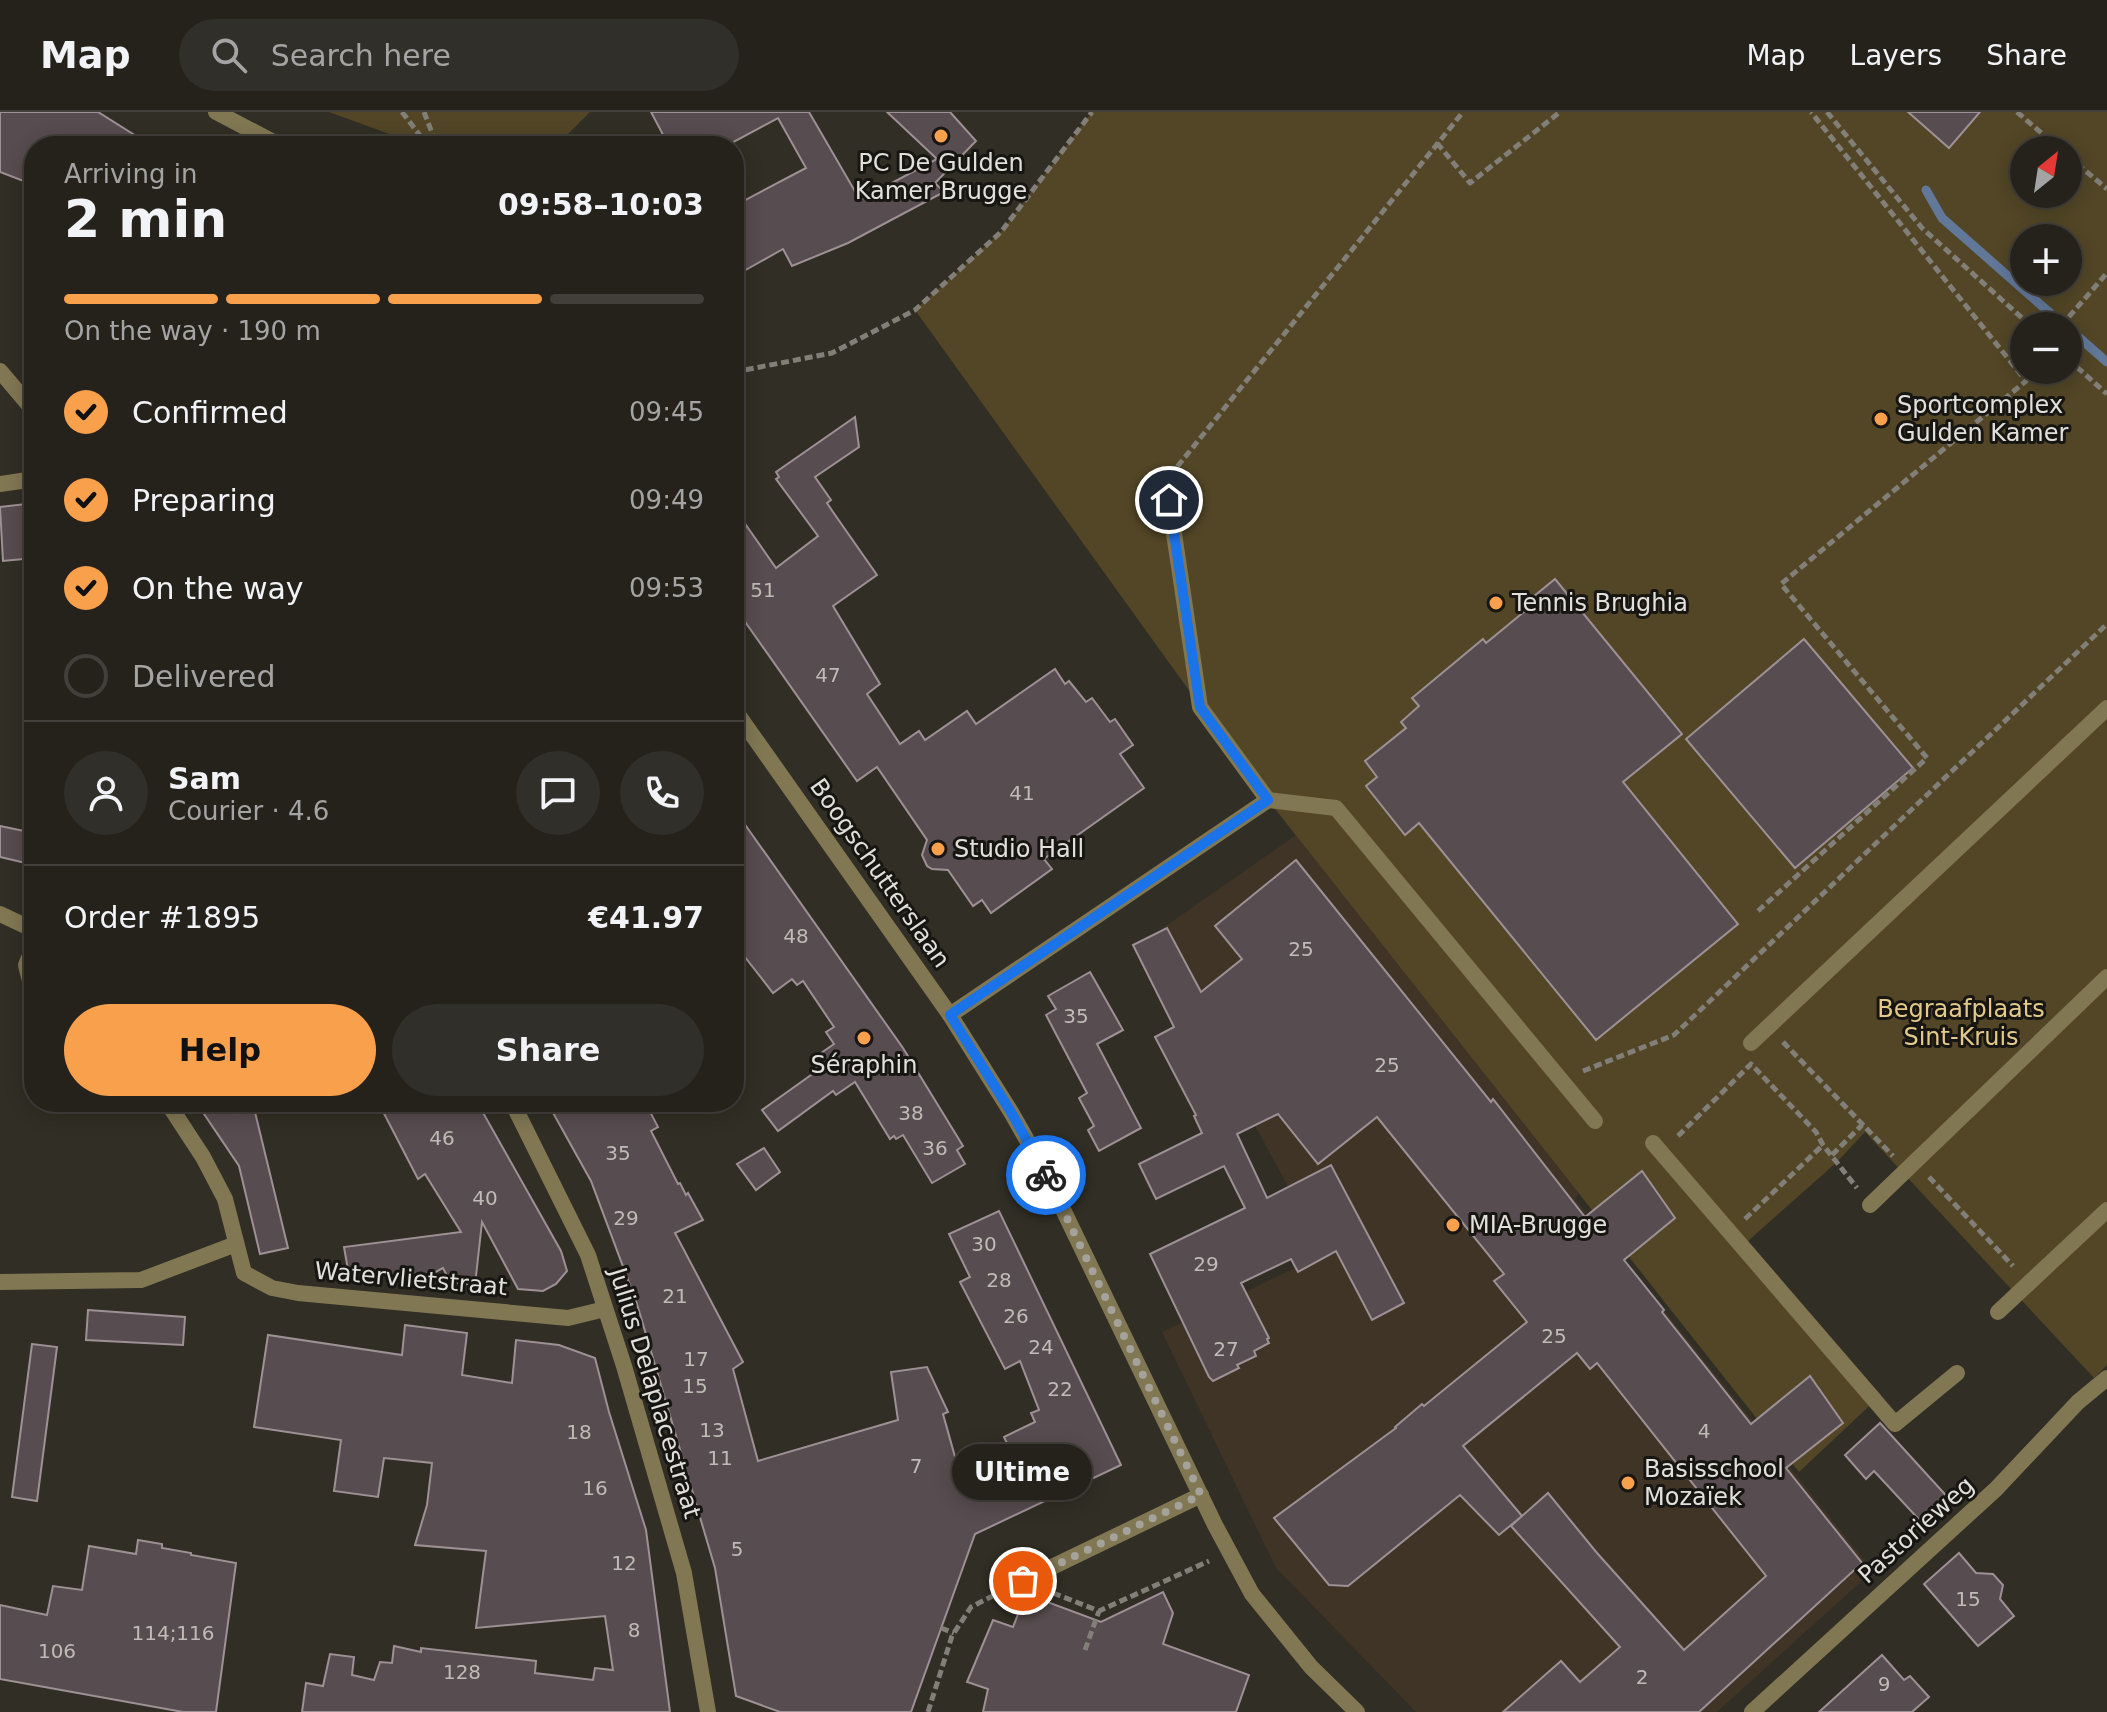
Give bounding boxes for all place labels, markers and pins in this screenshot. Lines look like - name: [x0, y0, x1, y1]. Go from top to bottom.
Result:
- marker: PC De Gulden Kamer Brugge: [932, 127, 950, 145]
- place label: PC De Gulden Kamer Brugge: [855, 149, 1027, 205]
- place label: Sportcomplex Gulden Kamer: [1897, 391, 2068, 447]
- marker: Sportcomplex Gulden Kamer: [1872, 410, 1890, 428]
- pin: [1135, 466, 1203, 534]
- place label: Tennis Brughia: [1511, 589, 1688, 617]
- marker: Tennis Brughia: [1487, 594, 1505, 612]
- place label: Studio Hall: [954, 835, 1084, 863]
- marker: Studio Hall: [929, 840, 947, 858]
- marker: Séraphin: [855, 1029, 873, 1047]
- place label: Séraphin: [811, 1051, 917, 1079]
- place label: MIA-Brugge: [1469, 1211, 1607, 1239]
- marker: MIA-Brugge: [1444, 1216, 1462, 1234]
- callout: Ultime: [953, 1445, 1093, 1501]
- place label: Basisschool Mozaïek: [1644, 1455, 1784, 1511]
- marker: Basisschool Mozaïek: [1619, 1474, 1637, 1492]
- pin: [989, 1547, 1057, 1615]

